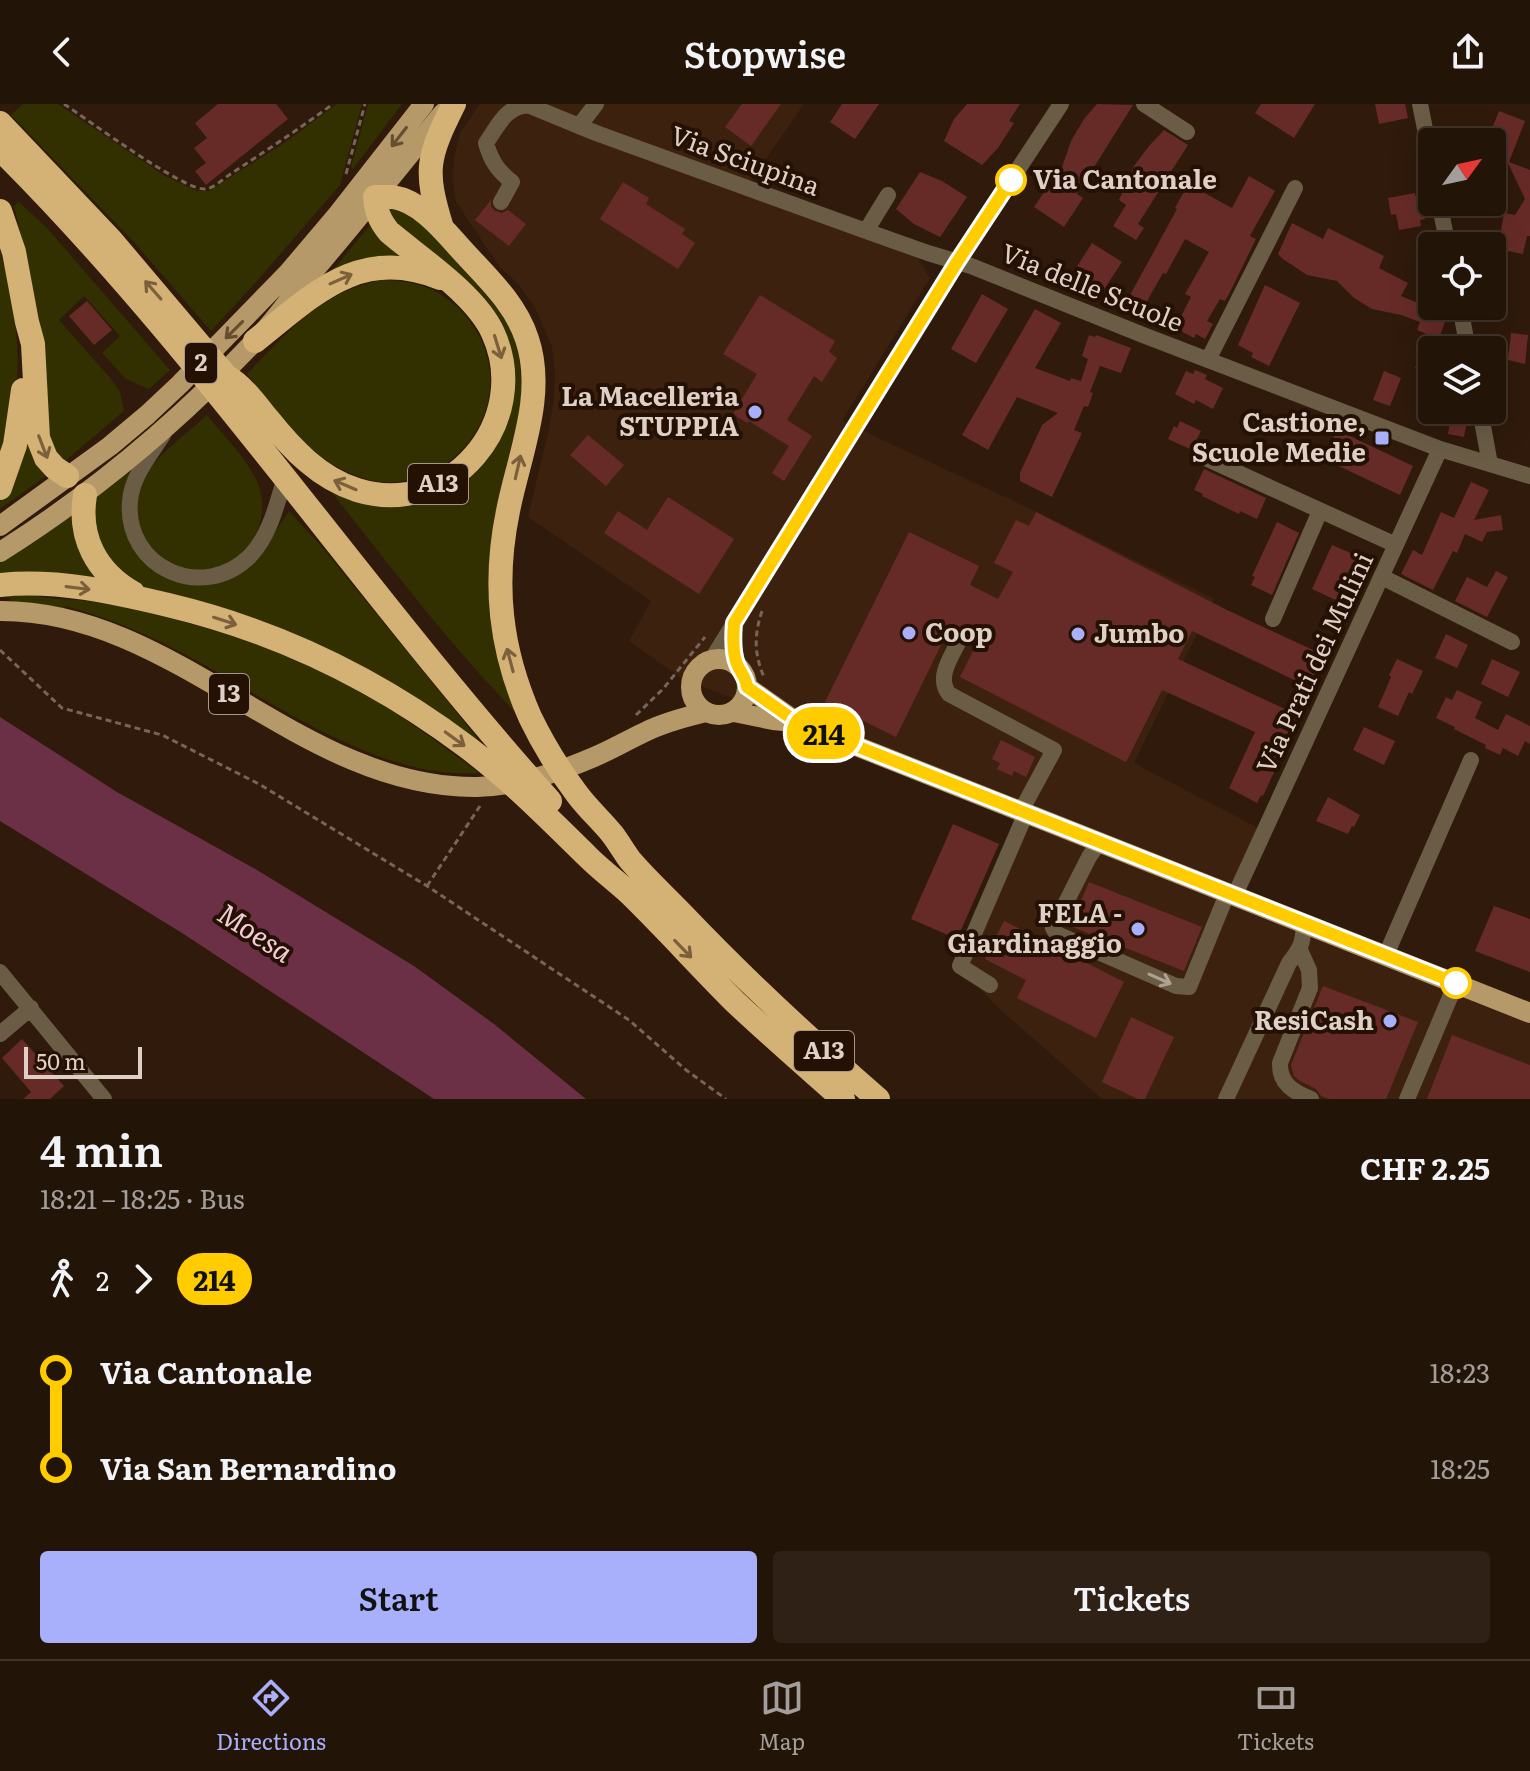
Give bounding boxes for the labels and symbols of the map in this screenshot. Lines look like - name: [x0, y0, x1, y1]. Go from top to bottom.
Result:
- street label: Via Sciupina: [666, 114, 826, 204]
- one-way arrow: [390, 126, 407, 147]
- north arrow: [1418, 128, 1506, 216]
- place label: Via Cantonale: [1033, 158, 1217, 197]
- marker: Via Cantonale: [996, 165, 1026, 195]
- street label: Via delle Scuole: [996, 231, 1190, 340]
- one-way arrow: [328, 271, 353, 286]
- one-way arrow: [145, 280, 163, 300]
- one-way arrow: [225, 320, 244, 339]
- one-way arrow: [491, 334, 506, 359]
- road number: 2: [185, 343, 217, 383]
- place label: La Macelleria STUPPIA: [561, 375, 739, 444]
- place label: Castione, Scuole Medie: [1192, 401, 1366, 470]
- marker: La Macelleria STUPPIA: [746, 403, 764, 421]
- marker: Castione, Scuole Medie: [1373, 429, 1391, 447]
- one-way arrow: [36, 434, 51, 459]
- one-way arrow: [512, 454, 527, 480]
- road number: A13: [408, 464, 468, 504]
- one-way arrow: [333, 476, 358, 491]
- street label: Via Prati dei Mulini: [1244, 545, 1381, 779]
- one-way arrow: [65, 581, 90, 596]
- place label: Coop: [925, 611, 993, 650]
- place label: Jumbo: [1094, 612, 1184, 651]
- one-way arrow: [212, 614, 237, 629]
- marker: Coop: [900, 624, 918, 642]
- marker: Jumbo: [1069, 625, 1087, 643]
- one-way arrow: [502, 647, 517, 673]
- road number: 13: [209, 674, 249, 714]
- line badge: 214: [778, 707, 870, 759]
- one-way arrow: [444, 731, 466, 747]
- water label: Moesa: [210, 891, 302, 971]
- place label: FELA - Giardinaggio: [947, 892, 1122, 961]
- marker: FELA - Giardinaggio: [1129, 920, 1147, 938]
- one-way arrow: [673, 939, 692, 959]
- unlabelled marker: [1441, 968, 1471, 998]
- one-way arrow: [1148, 972, 1172, 987]
- place label: ResiCash: [1254, 999, 1374, 1038]
- marker: ResiCash: [1381, 1012, 1399, 1030]
- road number: A13: [794, 1031, 854, 1071]
- scale bar: [24, 1043, 142, 1079]

